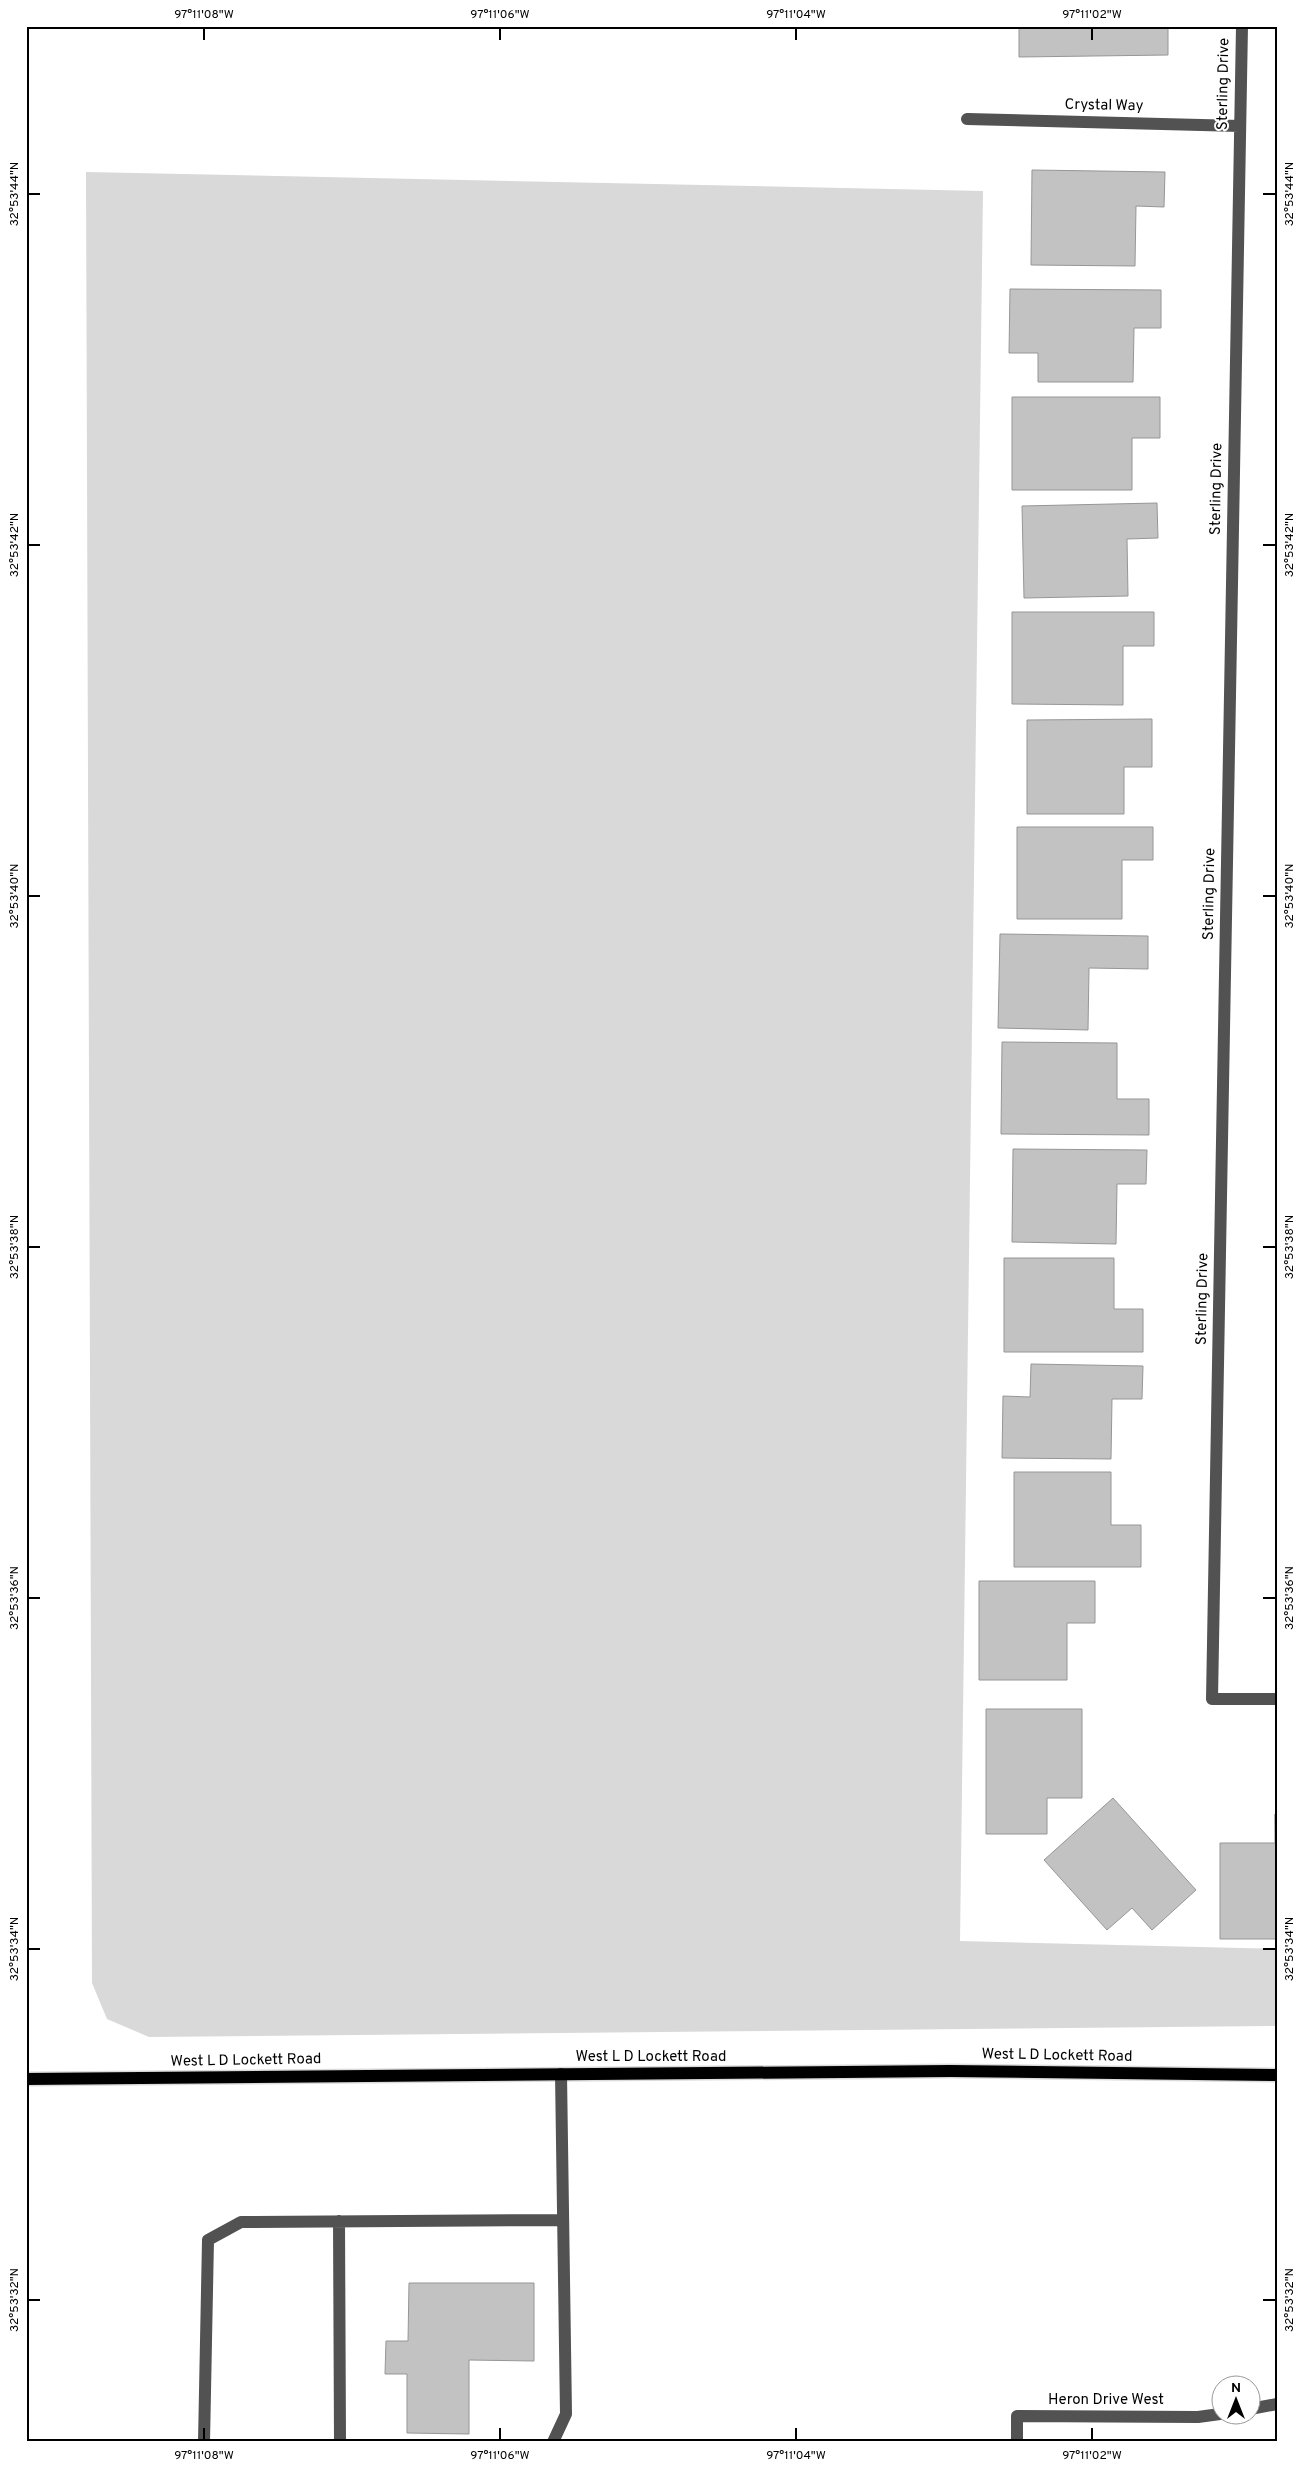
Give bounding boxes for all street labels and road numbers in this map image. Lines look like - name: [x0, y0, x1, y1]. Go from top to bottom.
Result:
- street label: Sterling Drive: [1214, 38, 1234, 130]
- street label: Crystal Way: [1064, 96, 1144, 116]
- street label: Sterling Drive: [1207, 443, 1227, 535]
- street label: Sterling Drive: [1200, 848, 1220, 940]
- street label: Sterling Drive: [1193, 1253, 1213, 1345]
- street label: West L D Lockett Road: [981, 2045, 1133, 2067]
- street label: West L D Lockett Road: [576, 2048, 726, 2067]
- street label: West L D Lockett Road: [170, 2050, 322, 2072]
- street label: Heron Drive West: [1048, 2391, 1164, 2410]

